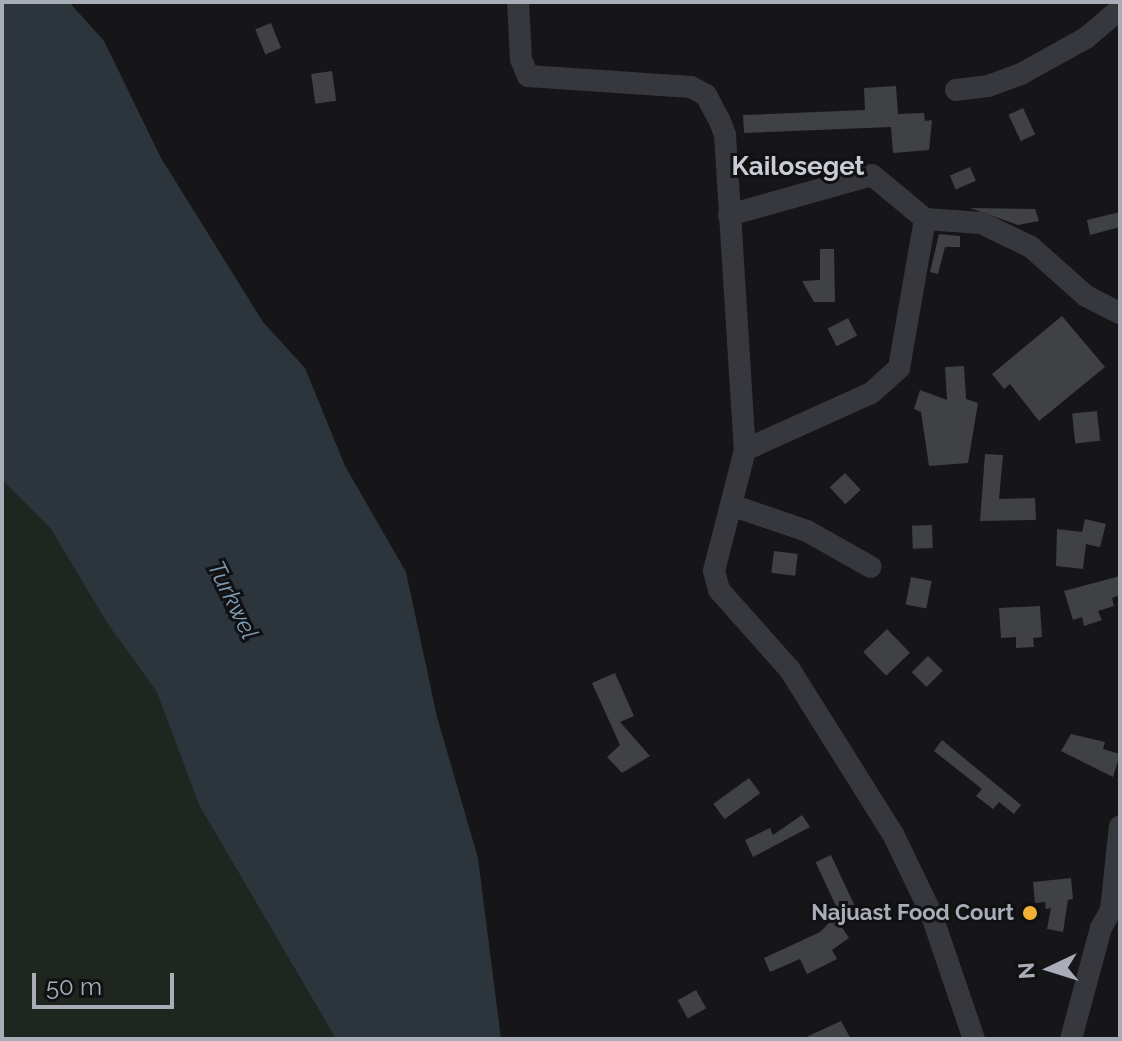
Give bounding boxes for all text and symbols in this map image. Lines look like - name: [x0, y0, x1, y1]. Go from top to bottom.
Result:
- district label: Kailoseget: [731, 151, 865, 183]
- water label: Turkwel: [202, 556, 264, 644]
- place label: Najuast Food Court: [811, 900, 1014, 926]
- marker: Najuast Food Court: [1021, 904, 1039, 922]
- north arrow: [1010, 929, 1090, 1009]
- scale bar: [36, 957, 178, 1007]
- text: N: [1013, 961, 1040, 980]
- text: 50 m: [46, 972, 102, 1001]

